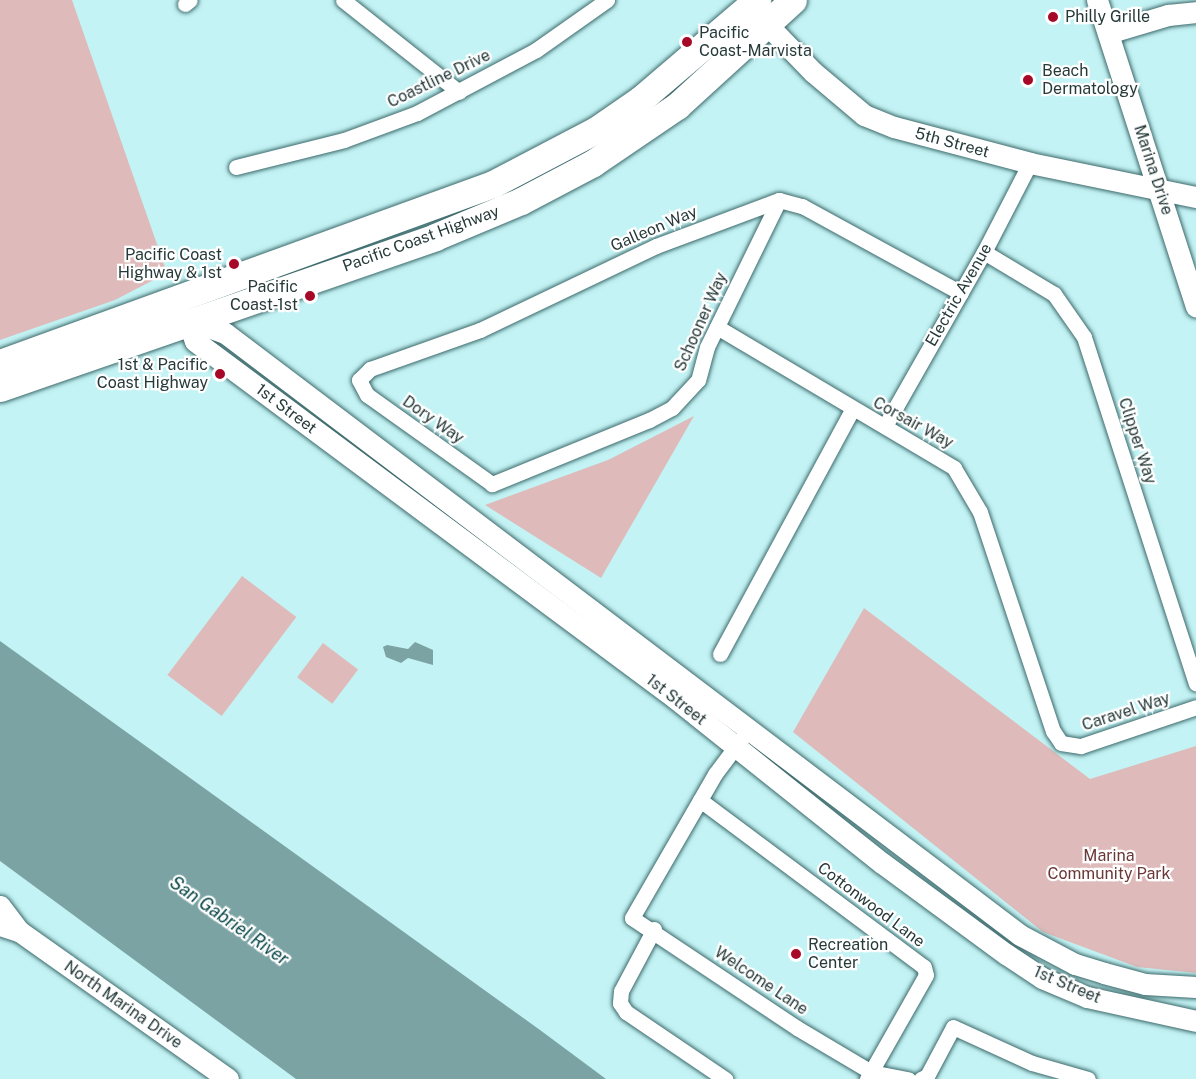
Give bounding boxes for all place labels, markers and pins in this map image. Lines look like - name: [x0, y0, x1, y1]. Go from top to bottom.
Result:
- place label: Philly Grille: [1065, 7, 1150, 27]
- marker: Philly Grille: [1046, 10, 1060, 24]
- place label: Pacific Coast-Marvista: [699, 23, 812, 61]
- marker: Pacific Coast-Marvista: [680, 35, 694, 49]
- place label: Beach Dermatology: [1042, 61, 1138, 99]
- marker: Beach Dermatology: [1019, 71, 1037, 89]
- place label: Pacific Coast Highway & 1st: [118, 245, 222, 283]
- marker: Pacific Coast Highway & 1st: [227, 257, 241, 271]
- place label: Pacific Coast-1st: [230, 277, 298, 315]
- marker: Pacific Coast-1st: [303, 289, 317, 303]
- place label: 1st & Pacific Coast Highway: [97, 355, 208, 393]
- marker: 1st & Pacific Coast Highway: [213, 367, 227, 381]
- place label: Recreation Center: [808, 935, 888, 973]
- marker: Recreation Center: [789, 947, 803, 961]

